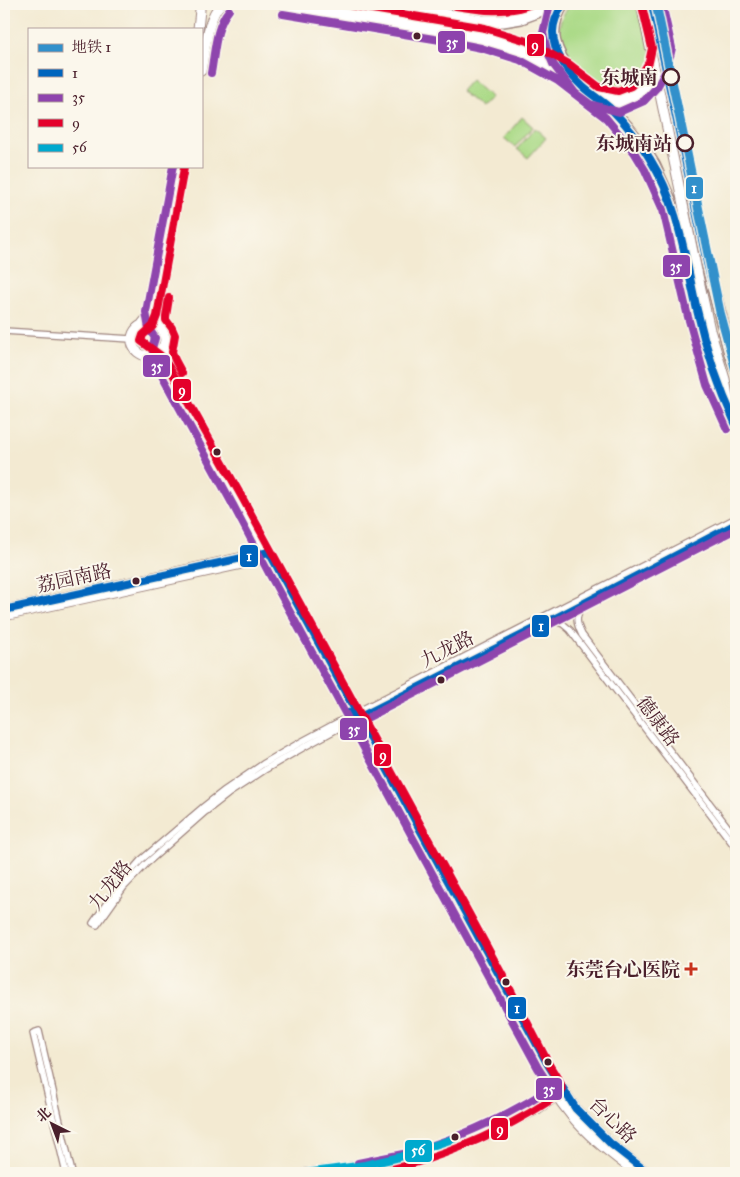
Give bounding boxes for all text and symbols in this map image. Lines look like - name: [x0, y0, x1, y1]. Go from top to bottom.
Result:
- legend: [28, 28, 202, 168]
- line badge: 35: [437, 30, 466, 54]
- unlabelled marker: [412, 31, 422, 41]
- line badge: 9: [526, 33, 545, 57]
- text: 35: [446, 34, 459, 52]
- text: 9: [531, 37, 539, 55]
- text: 地铁 1: [72, 38, 111, 56]
- text: 1: [72, 64, 78, 82]
- place label: 东城南: [601, 66, 658, 89]
- marker: 东城南: [662, 68, 680, 86]
- text: 35: [72, 88, 85, 106]
- text: 9: [72, 114, 80, 132]
- place label: 东城南站: [596, 132, 672, 155]
- marker: 东城南站: [676, 134, 694, 152]
- text: 56: [72, 138, 88, 156]
- line badge: 1: [685, 176, 704, 200]
- text: 1: [691, 180, 697, 197]
- line badge: 35: [662, 254, 691, 278]
- text: 35: [670, 258, 683, 276]
- line badge: 35: [142, 354, 171, 378]
- text: 35: [151, 358, 164, 376]
- line badge: 9: [172, 378, 192, 402]
- text: 9: [178, 382, 186, 400]
- unlabelled marker: [212, 447, 222, 457]
- line badge: 1: [239, 544, 259, 568]
- text: 1: [246, 548, 252, 565]
- street label: 荔园南路: [34, 559, 114, 597]
- unlabelled marker: [131, 576, 141, 586]
- line badge: 1: [531, 614, 550, 638]
- text: 1: [538, 618, 544, 635]
- street label: 九龙路: [416, 626, 478, 672]
- unlabelled marker: [436, 675, 446, 685]
- street label: 德康路: [632, 691, 684, 751]
- line badge: 35: [339, 717, 368, 741]
- text: 35: [348, 721, 361, 739]
- line badge: 9: [373, 743, 392, 767]
- text: 9: [379, 747, 387, 765]
- street label: 九龙路: [83, 855, 137, 915]
- place label: 东莞台心医院: [566, 958, 680, 981]
- marker: 东莞台心医院: [684, 962, 698, 976]
- unlabelled marker: [501, 977, 511, 987]
- line badge: 1: [507, 996, 527, 1020]
- text: 1: [514, 1000, 520, 1017]
- unlabelled marker: [543, 1057, 553, 1067]
- line badge: 35: [535, 1077, 563, 1101]
- text: 35: [543, 1081, 556, 1099]
- street label: 台心路: [585, 1092, 641, 1148]
- north arrow: [28, 1100, 78, 1150]
- text: 北: [33, 1104, 55, 1126]
- line badge: 9: [490, 1117, 509, 1141]
- text: 9: [496, 1121, 504, 1139]
- unlabelled marker: [450, 1132, 460, 1142]
- line badge: 56: [404, 1139, 433, 1163]
- text: 56: [411, 1142, 426, 1159]

